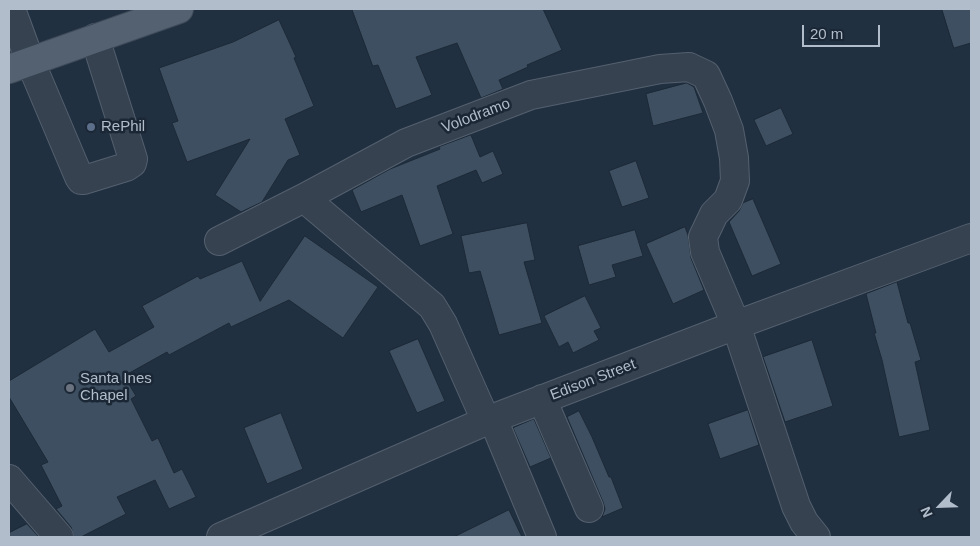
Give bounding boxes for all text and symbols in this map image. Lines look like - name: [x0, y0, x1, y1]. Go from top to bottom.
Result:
- scale bar: [805, 15, 882, 47]
- text: 20 m: [810, 25, 843, 42]
- street label: Volodramo: [439, 95, 513, 137]
- place label: RePhil: [101, 118, 145, 136]
- marker: RePhil: [85, 121, 97, 133]
- street label: Edison Street: [548, 355, 638, 405]
- place label: Santa Ines Chapel: [80, 370, 152, 405]
- marker: Santa Ines Chapel: [64, 382, 76, 394]
- north arrow: [915, 481, 965, 531]
- text: N: [917, 504, 936, 520]

